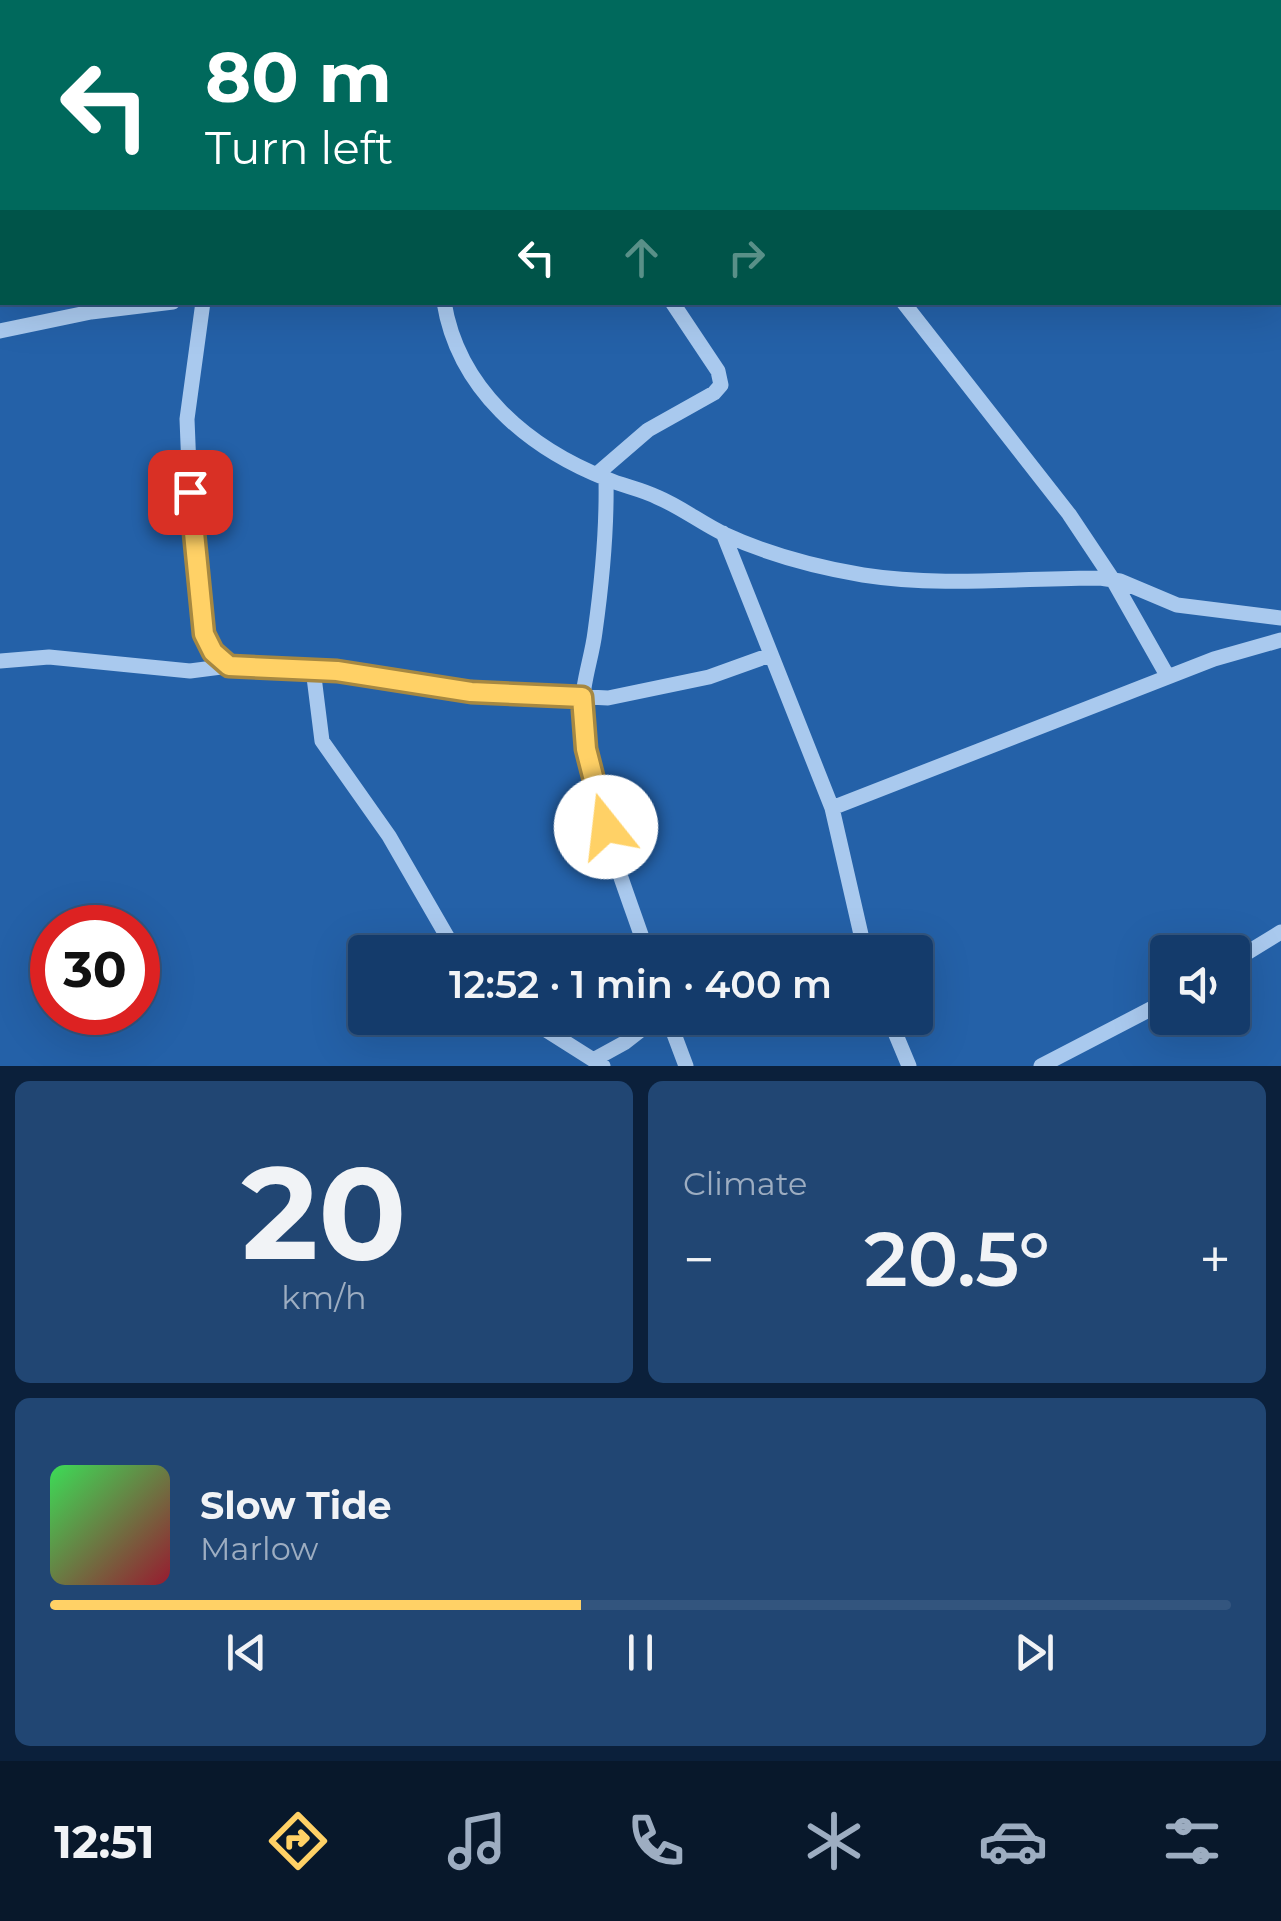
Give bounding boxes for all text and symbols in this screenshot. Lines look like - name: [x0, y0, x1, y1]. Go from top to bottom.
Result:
- text: 80 m: [205, 34, 392, 120]
- icon: left: [40, 40, 170, 170]
- text: Turn left: [205, 120, 393, 175]
- icon: left: [509, 230, 564, 285]
- icon: ahead: [614, 230, 669, 285]
- icon: right: [719, 230, 774, 285]
- pin: [148, 450, 233, 535]
- icon: arrive: [163, 465, 218, 520]
- position arrow: [554, 775, 658, 879]
- speed limit sign: 30: [30, 905, 160, 1035]
- map controls: [1150, 935, 1250, 1035]
- button: sound: [1150, 935, 1250, 1035]
- text: 12:52 · 1 min · 400 m: [449, 961, 832, 1008]
- text: 20: [242, 1133, 406, 1292]
- text: Climate: [683, 1164, 807, 1203]
- text: 20.5°: [864, 1213, 1050, 1305]
- text: −: [683, 1226, 715, 1293]
- text: +: [1199, 1226, 1231, 1293]
- text: km/h: [281, 1278, 367, 1317]
- text: Slow Tide: [200, 1482, 392, 1529]
- text: Marlow: [200, 1529, 318, 1568]
- icon: previous: [219, 1625, 274, 1680]
- icon: pause: [613, 1625, 668, 1680]
- icon: next: [1007, 1625, 1062, 1680]
- icon: directions: [263, 1806, 333, 1876]
- icon: music: [442, 1806, 512, 1876]
- icon: phone: [621, 1806, 691, 1876]
- icon: climate: [799, 1806, 869, 1876]
- icon: car: [978, 1806, 1048, 1876]
- icon: filters: [1157, 1806, 1227, 1876]
- text: 12:51: [54, 1814, 155, 1869]

